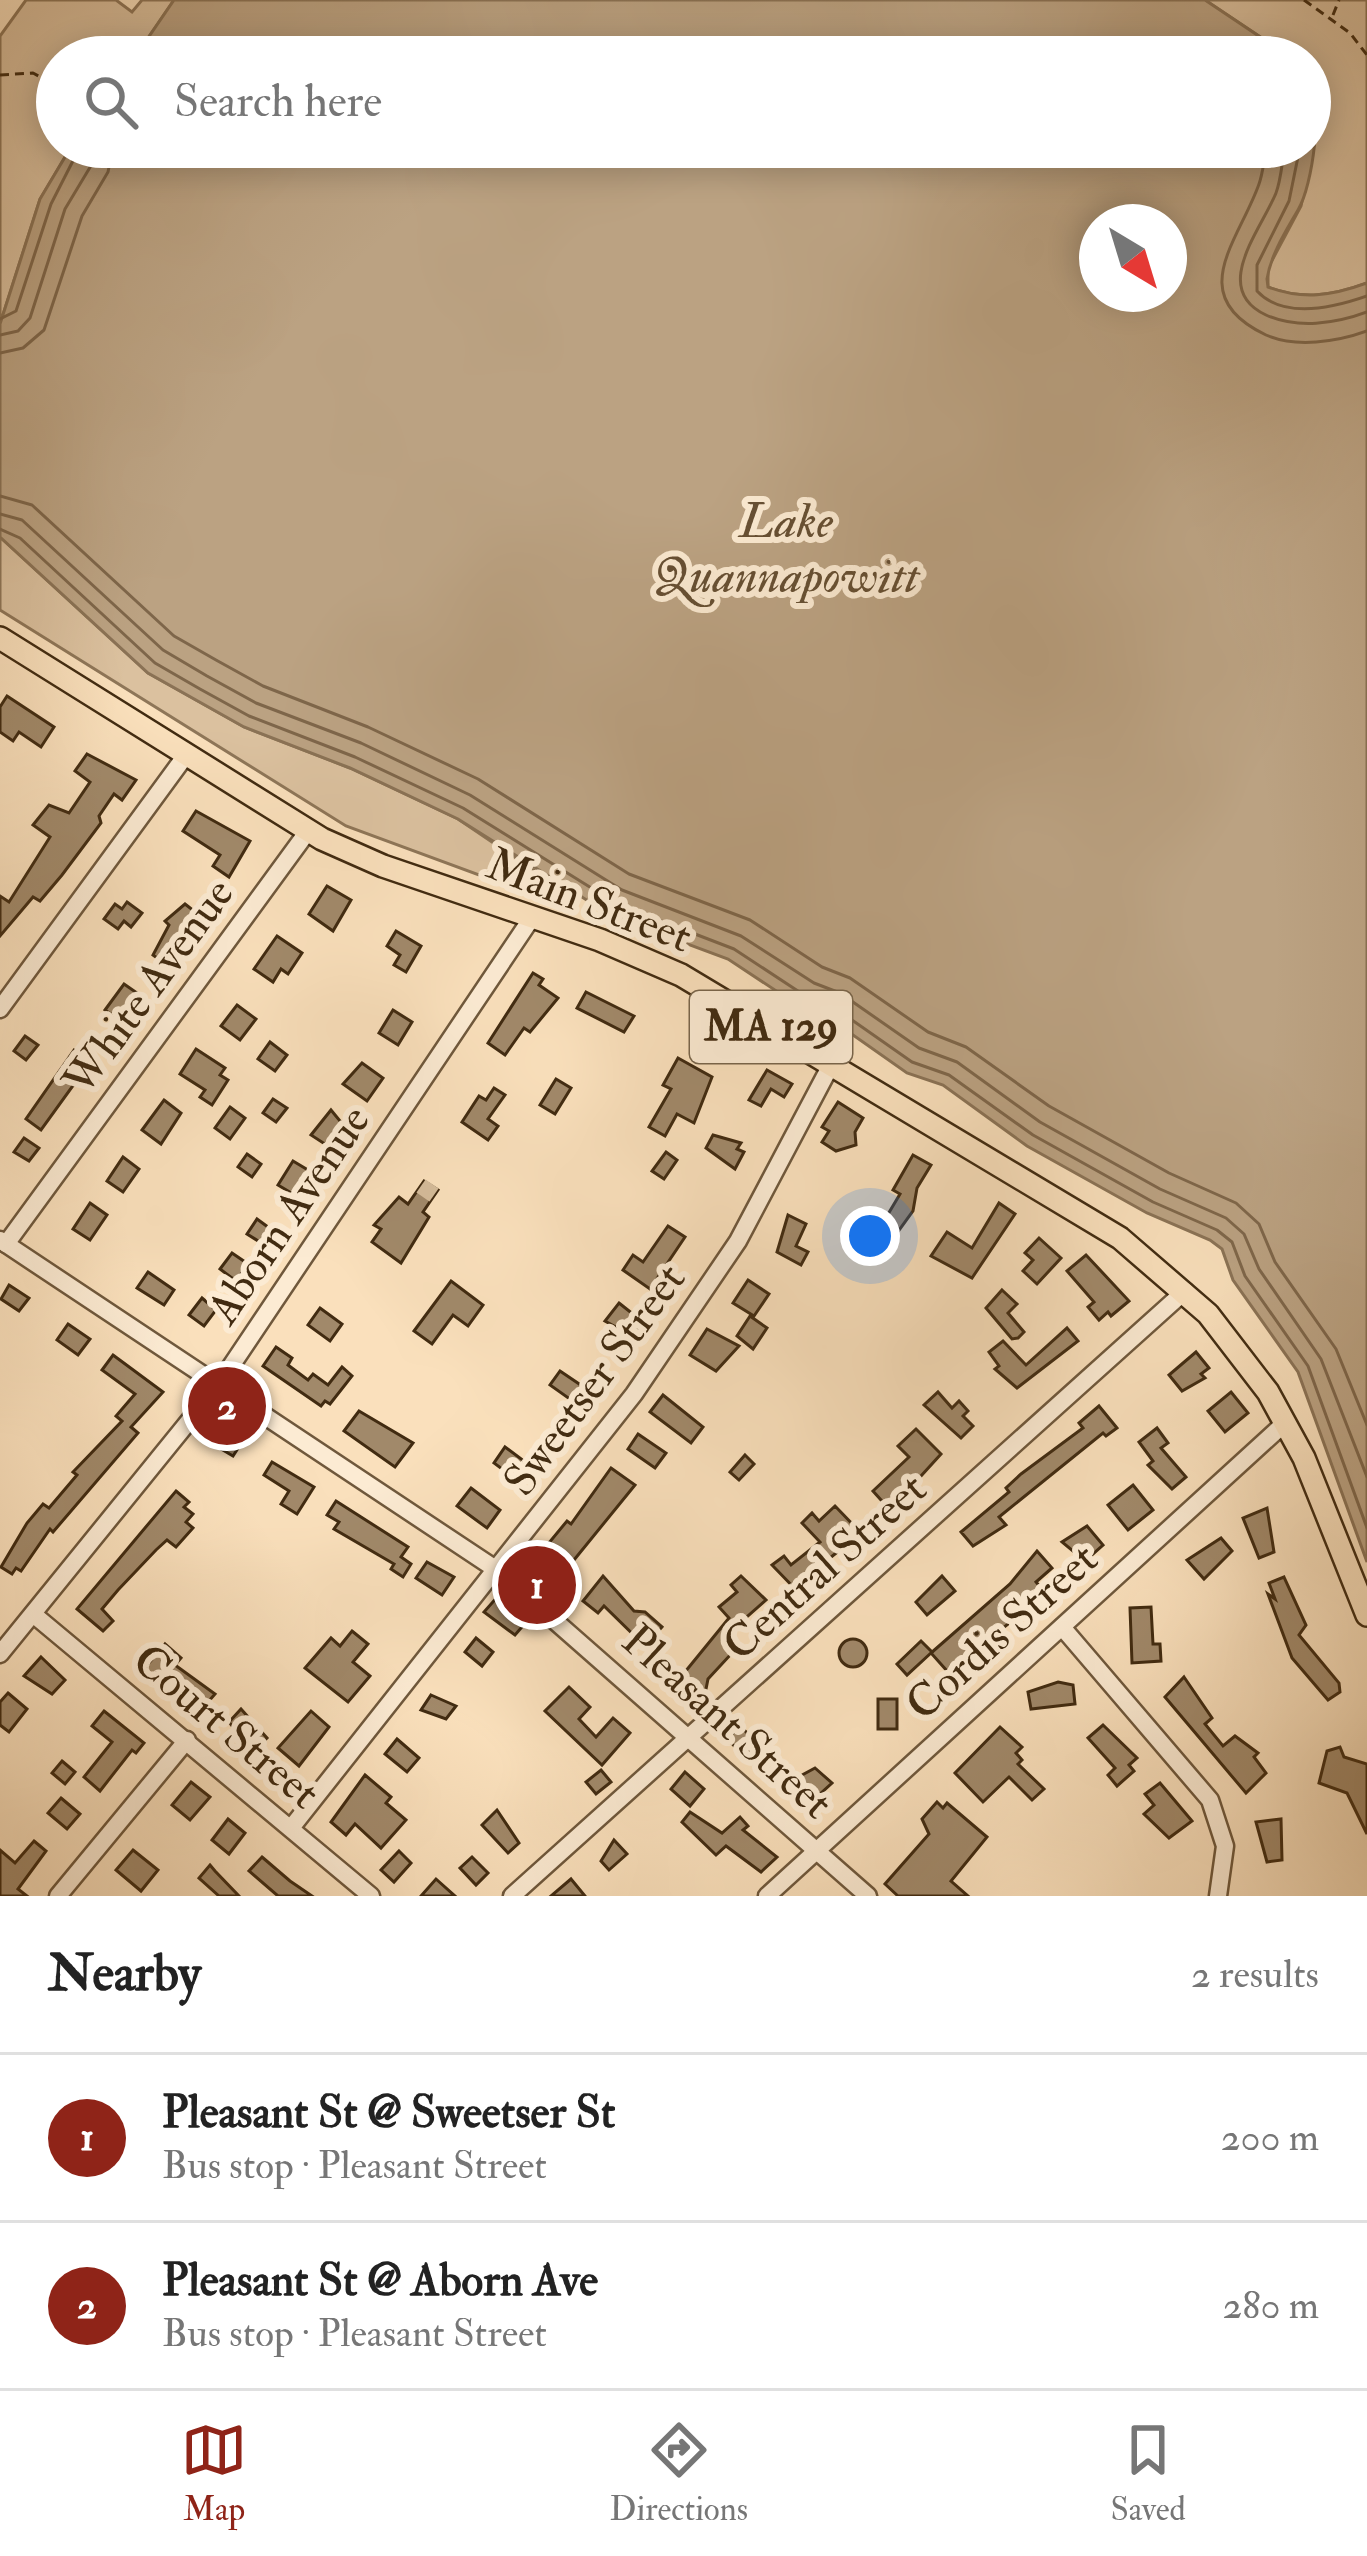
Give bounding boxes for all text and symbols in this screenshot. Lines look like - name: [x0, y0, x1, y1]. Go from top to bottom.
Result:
- search box: [36, 36, 1331, 168]
- icon: search: [78, 69, 144, 135]
- text: Search here: [174, 74, 382, 130]
- north arrow: [1079, 204, 1187, 312]
- water label: Lake Quannapowitt: [653, 492, 921, 607]
- street label: Main Street: [479, 836, 699, 966]
- street label: White Avenue: [51, 868, 247, 1107]
- road number: MA 129: [690, 991, 852, 1063]
- street label: Aborn Avenue: [195, 1095, 383, 1336]
- your location: [840, 1206, 900, 1266]
- street label: Sweetser Street: [492, 1253, 698, 1507]
- pin: 2: [188, 1361, 266, 1451]
- street label: Central Street: [712, 1461, 938, 1673]
- street label: Cordis Street: [895, 1531, 1109, 1733]
- pin: 1: [498, 1540, 576, 1630]
- street label: Pleasant Street: [610, 1613, 844, 1831]
- street label: Court Street: [121, 1633, 331, 1821]
- text: Nearby: [48, 1942, 201, 2006]
- text: 2 results: [1191, 1950, 1319, 1999]
- text: Pleasant St @ Sweetser St: [162, 2085, 615, 2141]
- text: 1: [80, 2113, 94, 2162]
- text: 200 m: [1221, 2113, 1319, 2162]
- text: Bus stop · Pleasant Street: [162, 2141, 547, 2190]
- text: Pleasant St @ Aborn Ave: [162, 2253, 598, 2309]
- text: 2: [77, 2281, 97, 2330]
- text: 280 m: [1222, 2281, 1319, 2330]
- text: Bus stop · Pleasant Street: [162, 2309, 547, 2358]
- tab: Map: [181, 2417, 247, 2530]
- tab: Directions: [610, 2417, 748, 2530]
- tab: Saved: [1110, 2417, 1186, 2530]

